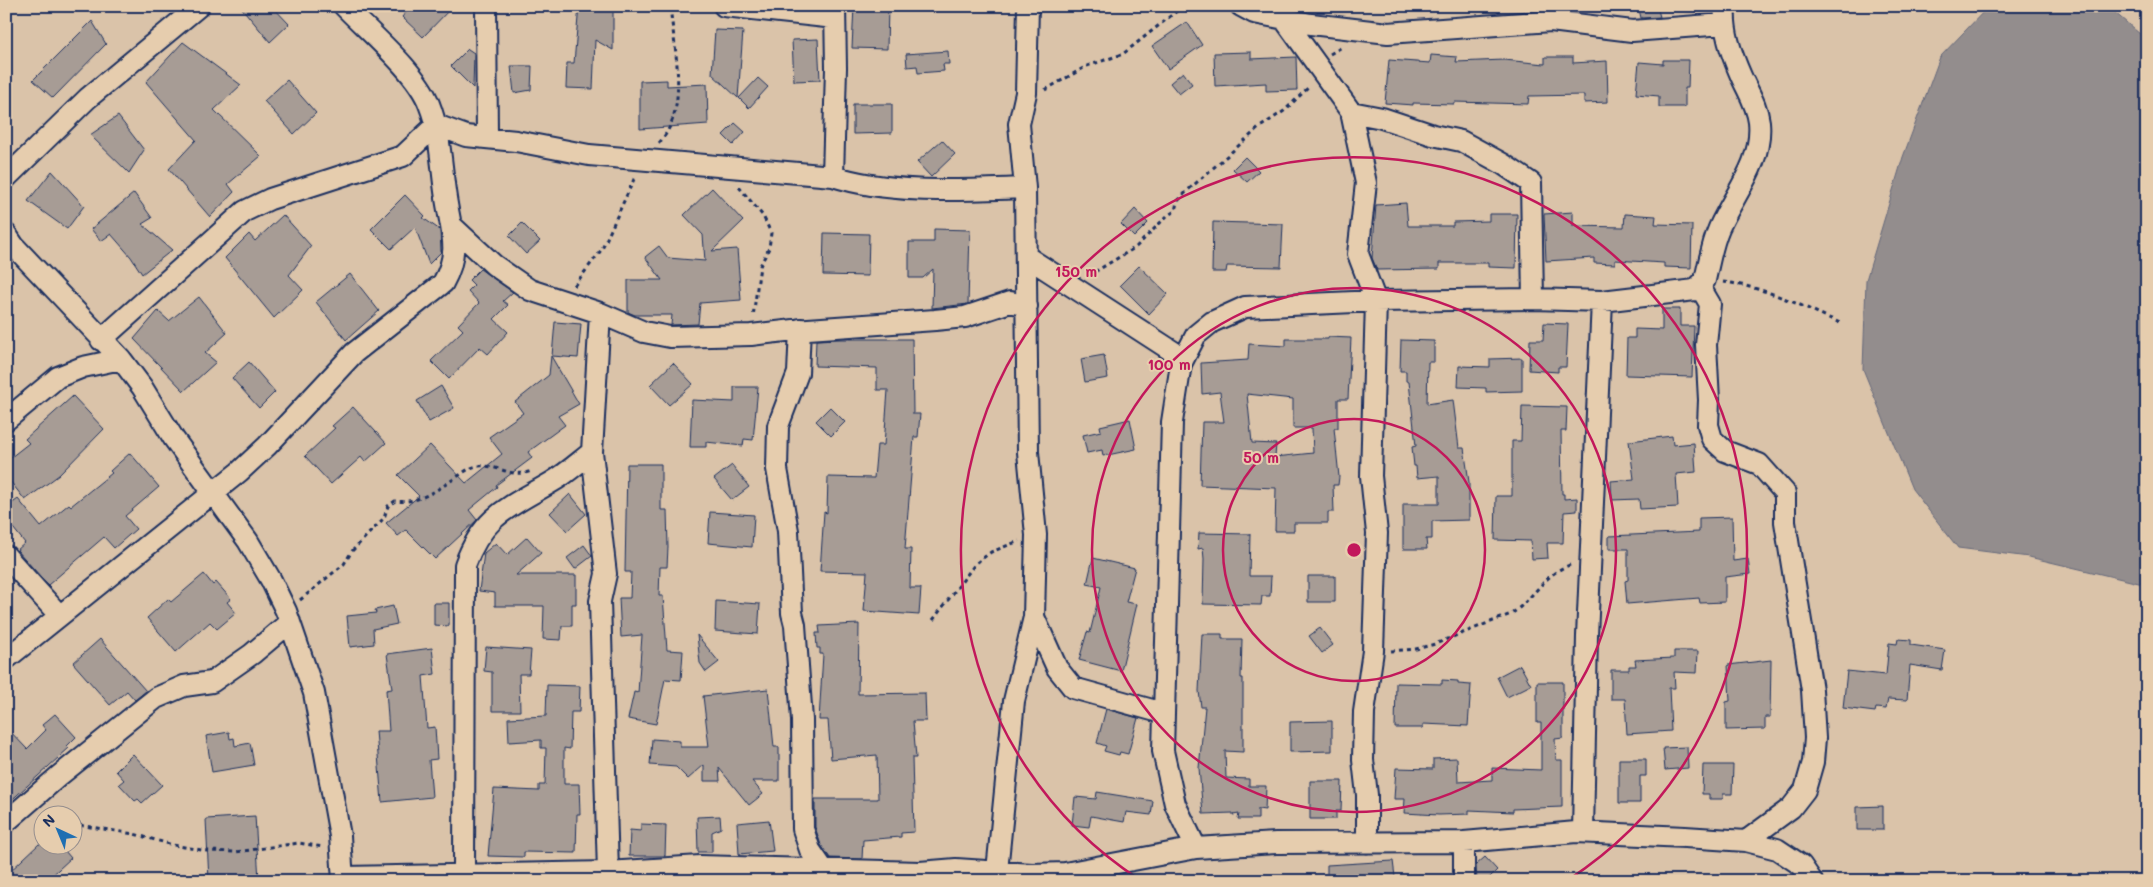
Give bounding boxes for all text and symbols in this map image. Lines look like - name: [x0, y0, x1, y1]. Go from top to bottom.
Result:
- text: 150 m: [1055, 261, 1097, 281]
- text: 100 m: [1147, 354, 1191, 374]
- text: 50 m: [1243, 447, 1279, 467]
- centre of rings: [1345, 541, 1363, 559]
- north arrow: [32, 804, 82, 854]
- text: N: [38, 810, 59, 831]

